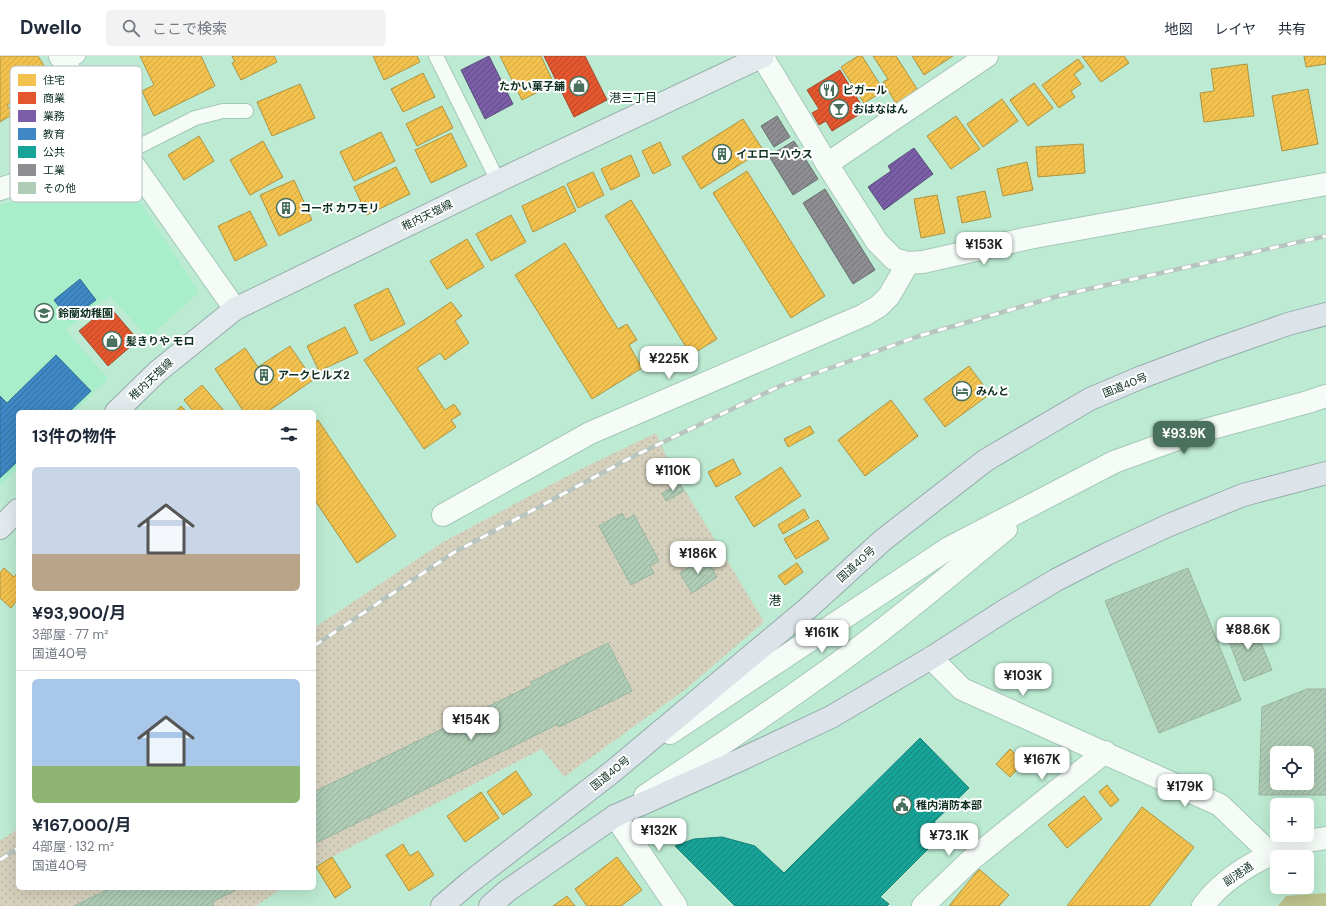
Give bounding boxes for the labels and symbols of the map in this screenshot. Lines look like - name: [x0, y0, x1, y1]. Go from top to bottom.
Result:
- legend: [10, 66, 142, 202]
- text: 住宅: [43, 73, 65, 87]
- shop icon: たかい菓子舗: [568, 75, 590, 97]
- place label: たかい菓子舗: [499, 79, 565, 93]
- restaurant icon: ピガール: [818, 79, 840, 101]
- place label: ピガール: [843, 83, 887, 97]
- district label: 港三丁目: [609, 90, 657, 106]
- text: 商業: [43, 91, 65, 105]
- bar icon: おはなはん: [828, 98, 850, 120]
- place label: おはなはん: [853, 102, 908, 116]
- text: 業務: [43, 109, 65, 123]
- text: 教育: [43, 127, 65, 141]
- building icon: イエローハウス: [711, 143, 733, 165]
- text: 公共: [43, 145, 65, 159]
- place label: イエローハウス: [736, 147, 813, 161]
- text: 工業: [43, 163, 65, 177]
- text: その他: [43, 181, 76, 195]
- building icon: コーポ カワモリ: [275, 197, 297, 219]
- street label: 稚内天塩線: [399, 197, 455, 233]
- place label: コーポ カワモリ: [300, 201, 380, 215]
- pin: ¥153K: [956, 232, 1012, 266]
- school or university icon: 鈴蘭幼稚園: [33, 302, 55, 324]
- place label: 鈴蘭幼稚園: [58, 306, 113, 320]
- shop icon: 髪きりや モロ: [101, 330, 123, 352]
- place label: 髪きりや モロ: [126, 334, 195, 348]
- pin: ¥225K: [641, 346, 697, 380]
- street label: 稚内天塩線: [126, 355, 176, 403]
- building icon: アークヒルズ2: [253, 364, 275, 386]
- place label: アークヒルズ2: [278, 368, 350, 382]
- street label: 国道40号: [1100, 370, 1150, 400]
- hotel icon: みんと: [951, 380, 973, 402]
- place label: みんと: [976, 384, 1009, 398]
- pin: ¥93.9K: [1151, 421, 1217, 455]
- pin: ¥110K: [645, 458, 701, 492]
- pin: ¥186K: [670, 541, 726, 575]
- street label: 国道40号: [834, 543, 878, 585]
- district label: 港: [768, 592, 782, 609]
- pin: ¥88.6K: [1215, 617, 1281, 651]
- pin: ¥161K: [794, 620, 850, 654]
- pin: ¥103K: [995, 663, 1051, 697]
- pin: ¥154K: [443, 707, 499, 741]
- pin: ¥167K: [1014, 747, 1070, 781]
- street label: 国道40号: [587, 753, 633, 793]
- pin: ¥179K: [1157, 774, 1213, 808]
- public building icon: 稚内消防本部: [891, 794, 913, 816]
- place label: 稚内消防本部: [916, 798, 982, 812]
- pin: ¥132K: [631, 818, 687, 852]
- pin: ¥73.1K: [916, 823, 982, 857]
- street label: 副港通: [1220, 859, 1256, 889]

